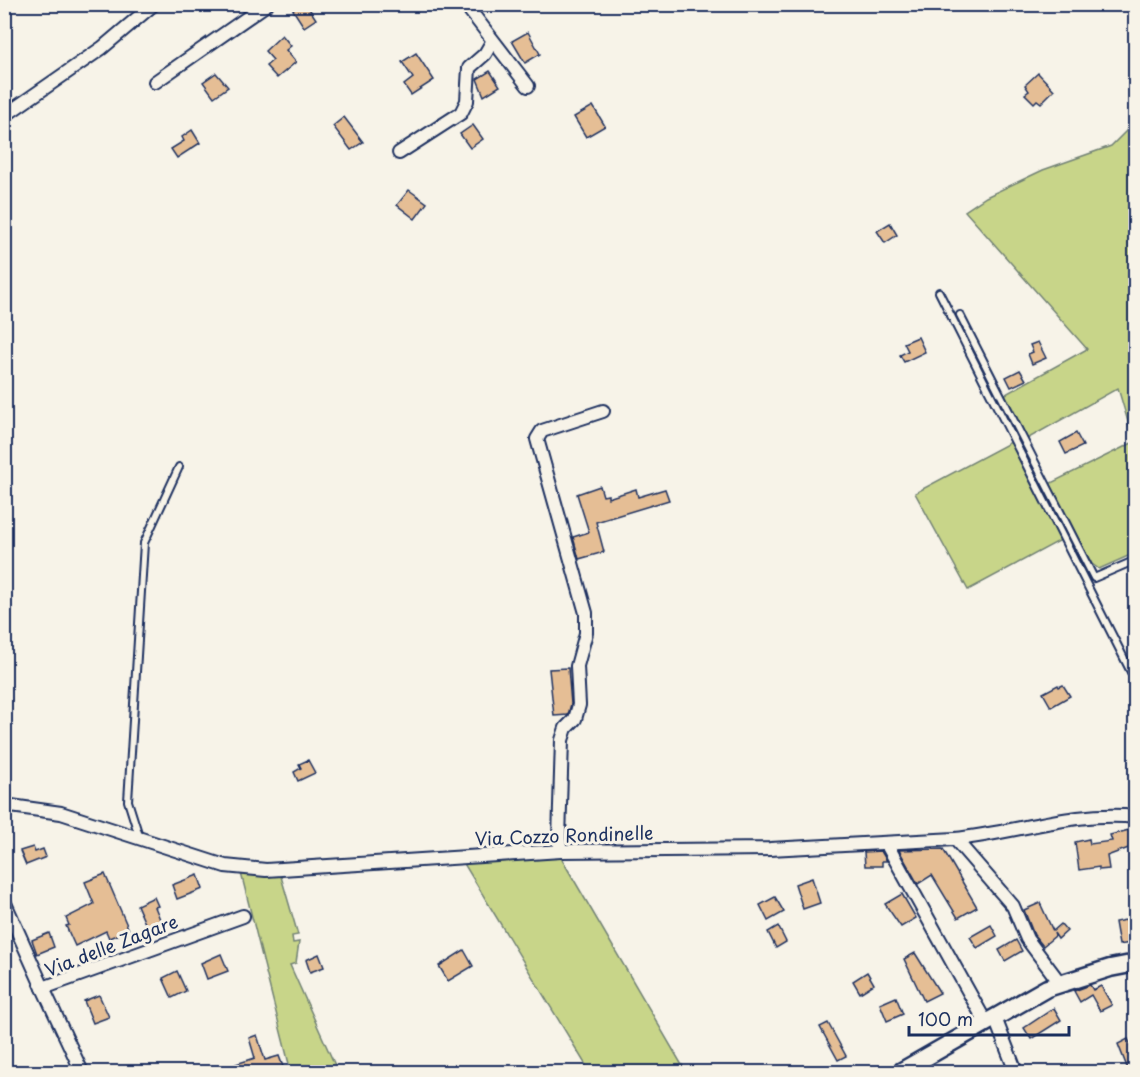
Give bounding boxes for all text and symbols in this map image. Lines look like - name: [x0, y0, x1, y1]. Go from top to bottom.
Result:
- street label: Via Cozzo Rondinelle: [474, 818, 654, 852]
- street label: Via delle Zagare: [40, 907, 182, 983]
- scale bar: [909, 999, 1070, 1037]
- text: 100 m: [918, 1005, 973, 1032]

